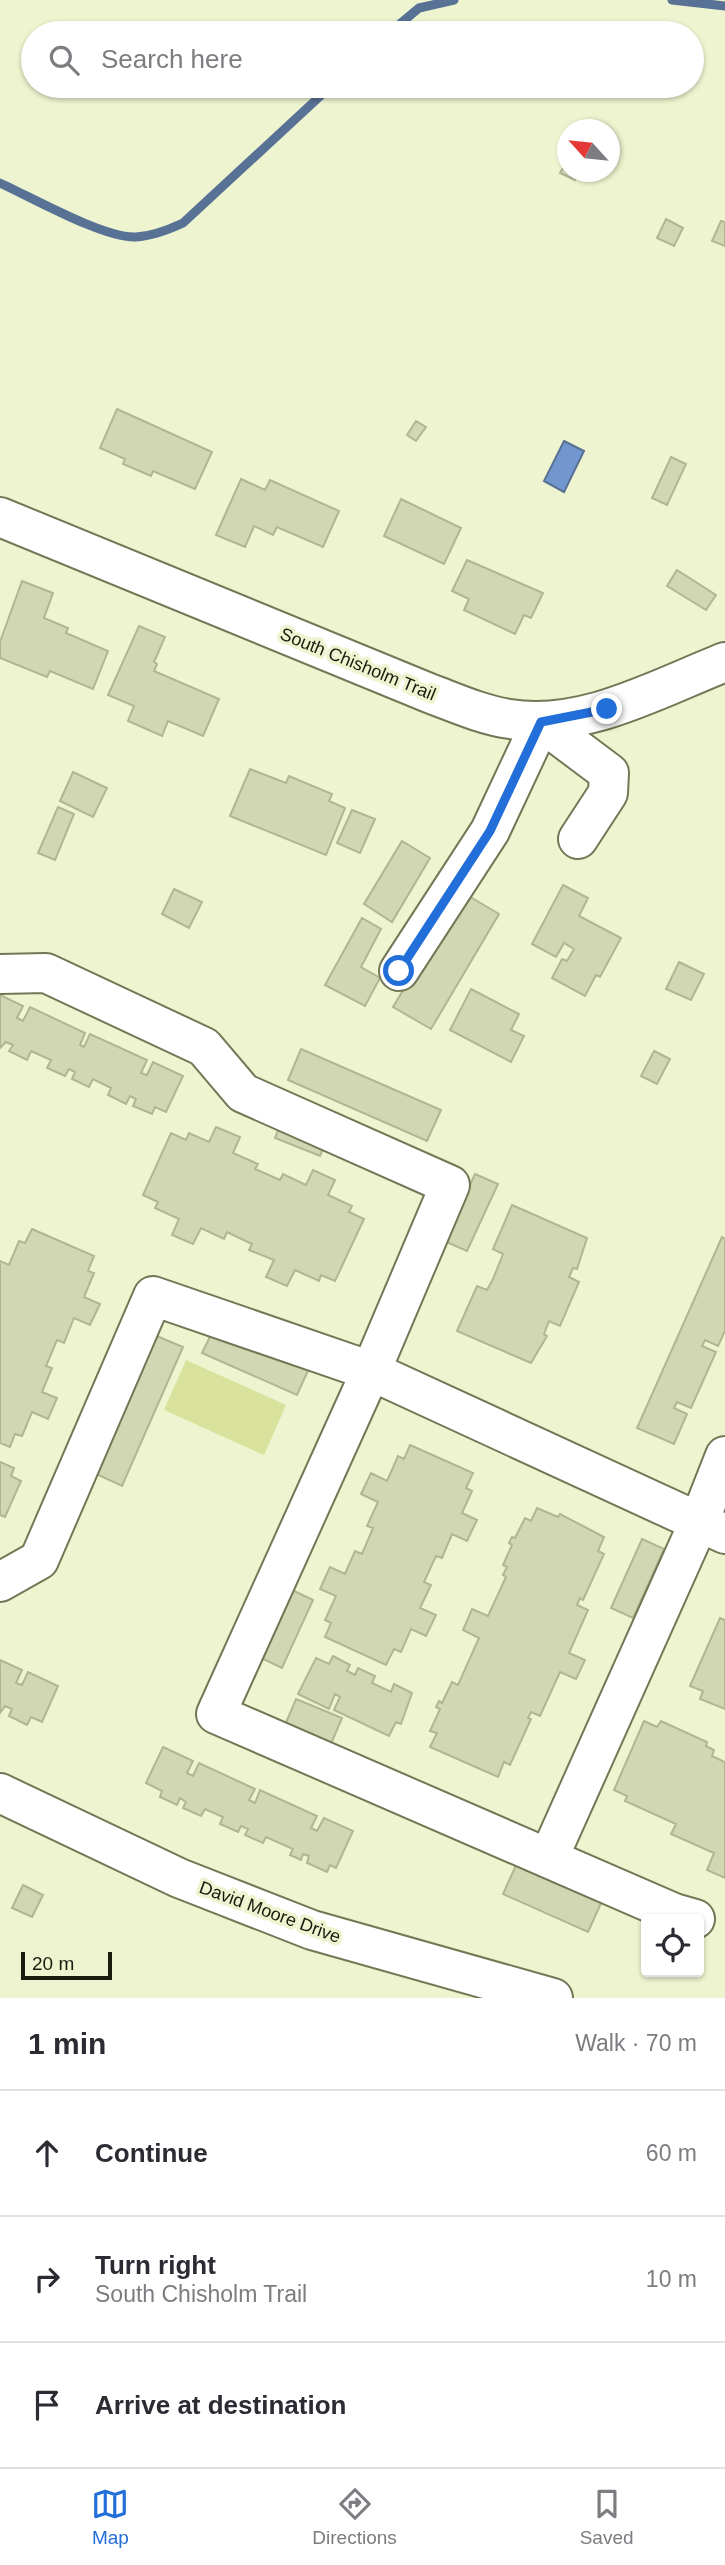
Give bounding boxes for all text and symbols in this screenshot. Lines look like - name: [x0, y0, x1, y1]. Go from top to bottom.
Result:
- search box: [21, 21, 704, 98]
- icon: search: [45, 41, 83, 79]
- text: Search here: [101, 44, 243, 74]
- north arrow: [557, 119, 620, 182]
- street label: South Chisholm Trail: [277, 624, 439, 704]
- route end: [591, 693, 622, 724]
- route start: [383, 955, 414, 986]
- street label: David Moore Drive: [197, 1877, 343, 1947]
- map controls: [641, 1914, 704, 1977]
- button: locate: [641, 1914, 704, 1977]
- scale bar: [21, 1949, 112, 1981]
- text: 20 m: [32, 1953, 74, 1974]
- text: 1 min: [28, 2027, 106, 2060]
- text: Walk · 70 m: [575, 2030, 697, 2056]
- icon: ahead: [28, 2134, 66, 2172]
- text: Continue: [95, 2138, 208, 2168]
- text: 60 m: [646, 2140, 697, 2166]
- text: Turn right: [95, 2250, 216, 2280]
- icon: right: [28, 2260, 66, 2298]
- text: 10 m: [646, 2266, 697, 2292]
- text: South Chisholm Trail: [95, 2281, 307, 2307]
- icon: arrive: [28, 2386, 66, 2424]
- text: Arrive at destination: [95, 2390, 346, 2420]
- tab: Map: [91, 2485, 129, 2549]
- tab: Directions: [312, 2485, 397, 2549]
- tab: Saved: [580, 2485, 634, 2549]

